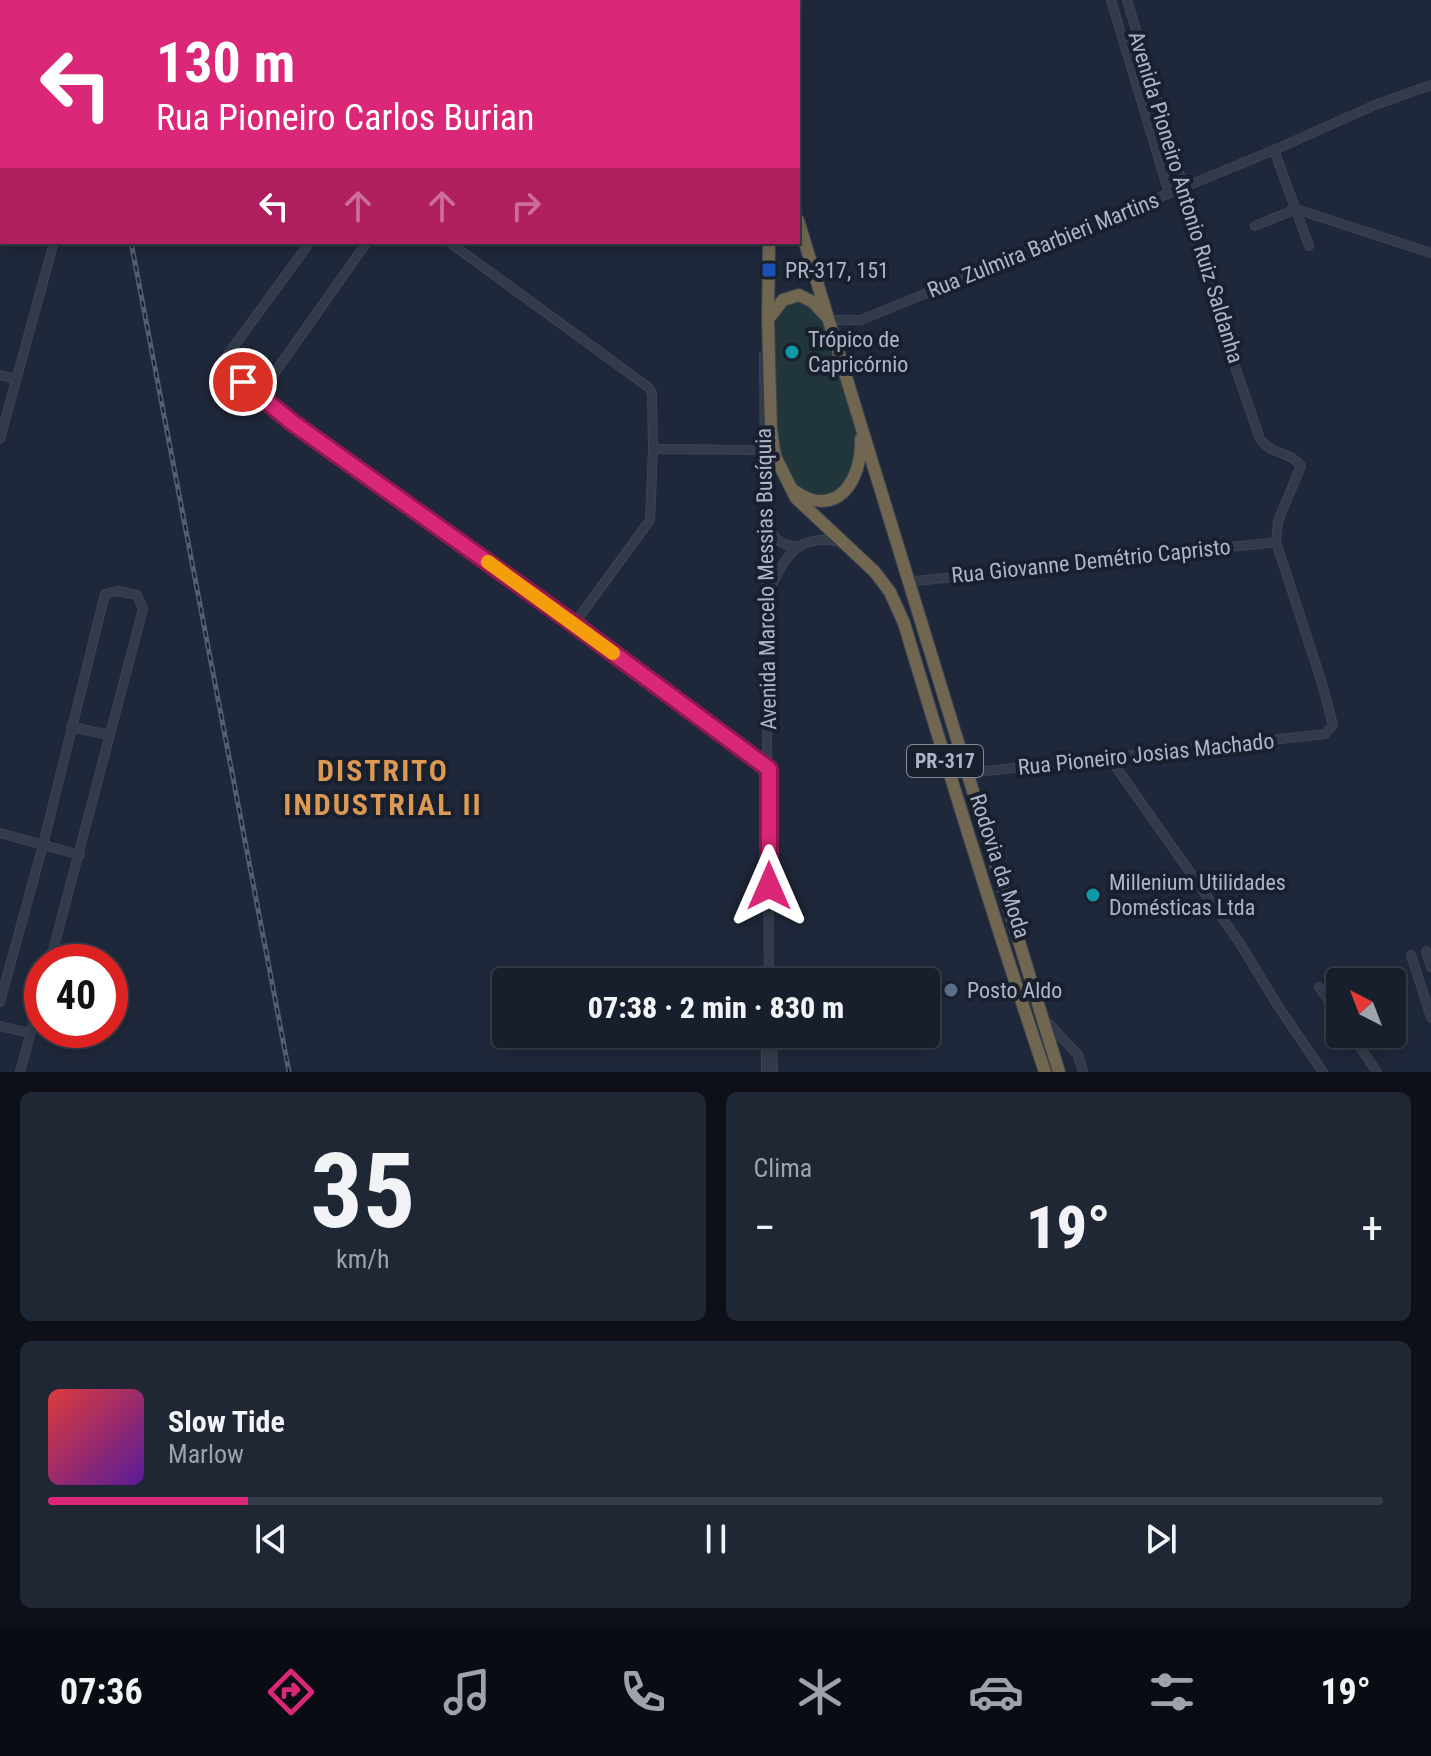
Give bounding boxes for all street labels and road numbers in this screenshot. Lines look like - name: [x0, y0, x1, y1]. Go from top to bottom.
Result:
- street label: Avenida Pioneiro Antonio Ruiz Saldanha: [1124, 28, 1248, 366]
- street label: Rua Zulmira Barbieri Martins: [924, 187, 1162, 303]
- street label: Avenida Marcelo Messias Busíquia: [751, 428, 781, 730]
- street label: Rua Giovanne Demétrio Capristo: [950, 534, 1232, 588]
- street label: Rua Pioneiro Josias Machado: [1017, 728, 1275, 780]
- road number: PR-317: [907, 745, 983, 777]
- street label: Rodovia da Moda: [965, 791, 1035, 941]

